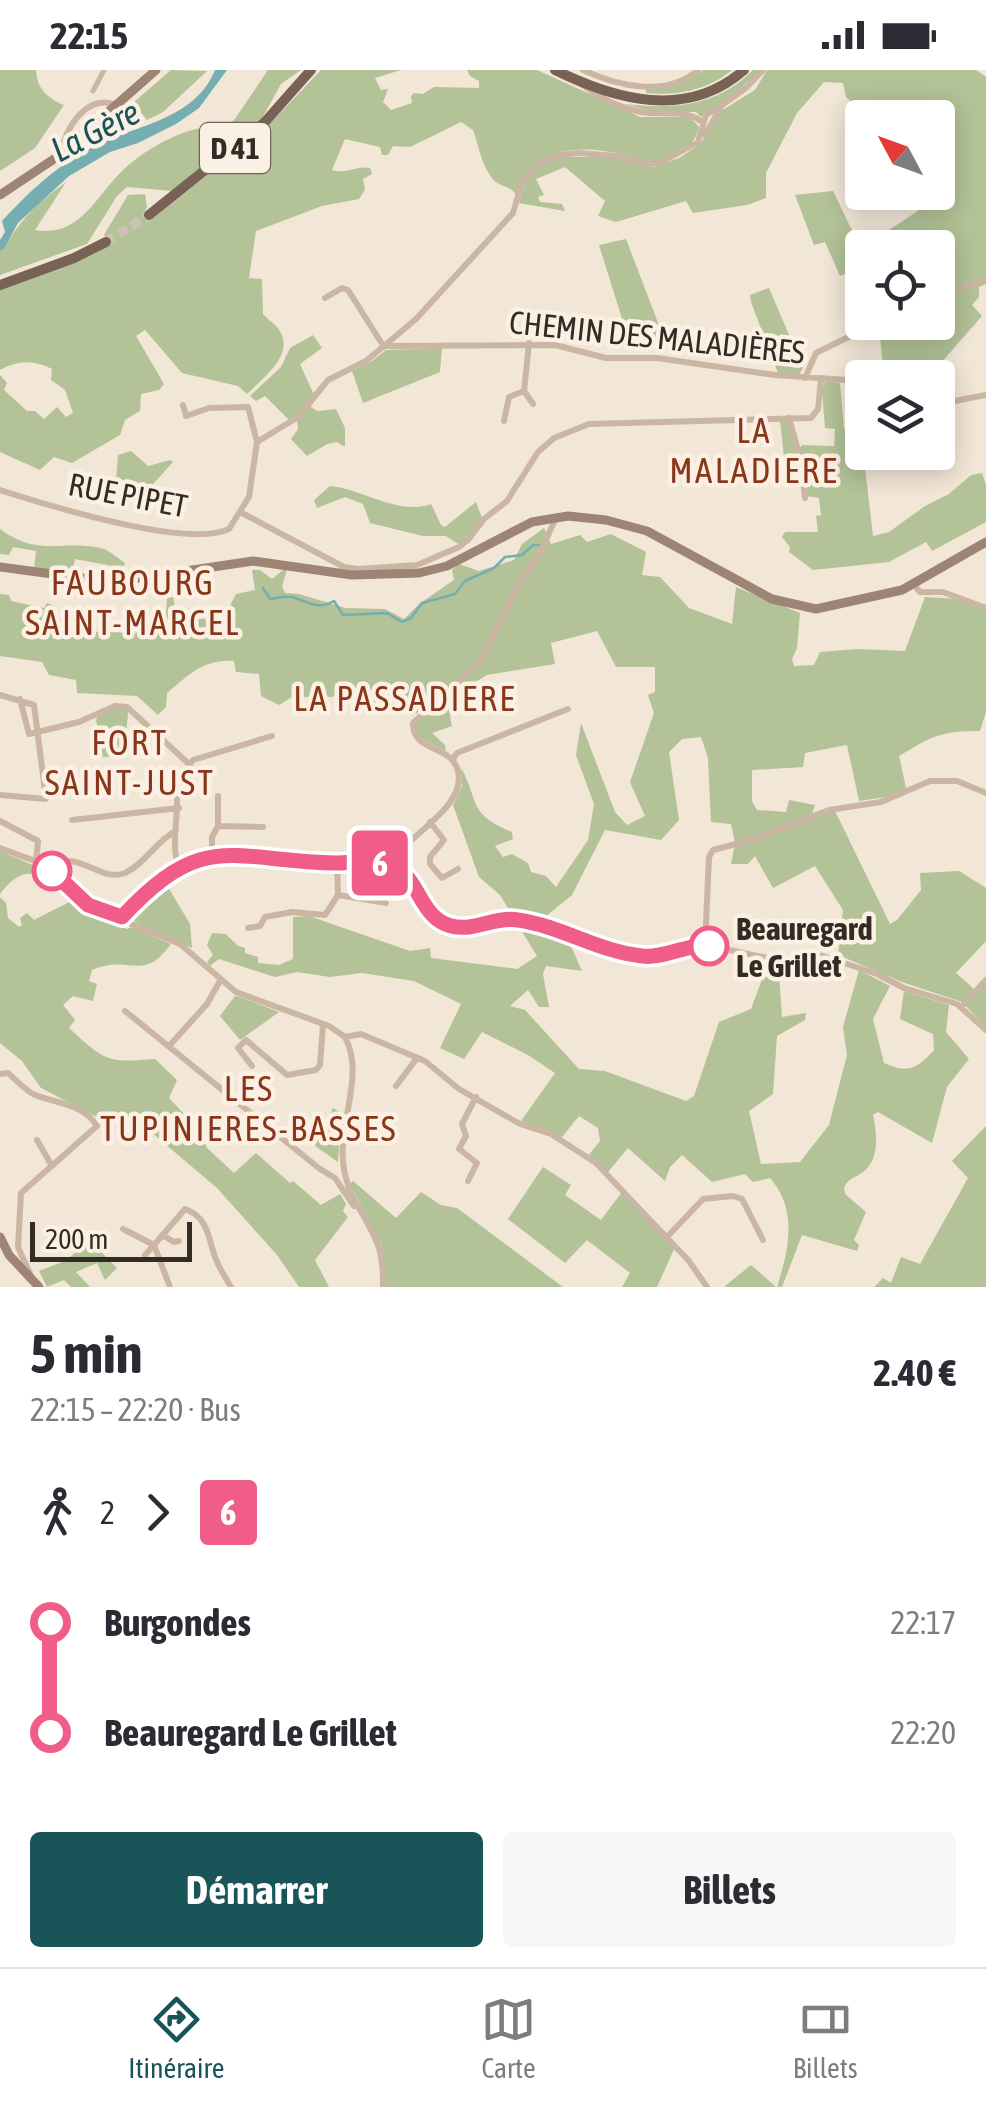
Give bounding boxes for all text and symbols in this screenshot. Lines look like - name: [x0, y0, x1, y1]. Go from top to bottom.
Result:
- text: 22:15: [50, 14, 128, 57]
- water label: La Gère: [44, 91, 146, 169]
- north arrow: [845, 100, 955, 210]
- map controls: [845, 100, 955, 470]
- road number: D 41: [200, 123, 270, 173]
- button: locate: [845, 230, 955, 340]
- street label: CHEMIN DES MALADIÈRES: [507, 303, 807, 371]
- button: layers: [845, 360, 955, 470]
- district label: LA MALADIERE: [669, 410, 839, 490]
- street label: RUE PIPET: [66, 465, 190, 525]
- district label: FAUBOURG SAINT-MARCEL: [25, 562, 241, 642]
- district label: LA PASSADIERE: [293, 678, 517, 718]
- district label: FORT SAINT-JUST: [45, 722, 215, 802]
- line badge: 6: [348, 830, 412, 896]
- text: 6: [372, 843, 388, 883]
- unlabelled marker: [33, 852, 71, 890]
- place label: Beauregard Le Grillet: [736, 910, 873, 984]
- marker: Beauregard Le Grillet: [690, 927, 728, 965]
- district label: LES TUPINIERES-BASSES: [100, 1068, 398, 1148]
- scale bar: [30, 1217, 192, 1262]
- text: 200 m: [45, 1223, 108, 1255]
- text: 5 min: [30, 1322, 142, 1385]
- text: 2.40 €: [873, 1351, 956, 1394]
- text: 22:15 – 22:20 · Bus: [30, 1391, 241, 1428]
- icon: walk: [30, 1485, 85, 1540]
- icon: forward: [130, 1485, 185, 1540]
- text: 6: [220, 1492, 237, 1532]
- text: 2: [100, 1494, 115, 1531]
- text: Burgondes: [104, 1601, 251, 1644]
- text: 22:17: [890, 1604, 956, 1641]
- text: Beauregard Le Grillet: [104, 1711, 397, 1754]
- text: 22:20: [890, 1714, 956, 1751]
- button: Démarrer: [30, 1832, 483, 1947]
- button: Billets: [503, 1832, 956, 1947]
- tab: Itinéraire: [128, 1992, 224, 2084]
- tab: Carte: [481, 1992, 536, 2084]
- tab: Billets: [793, 1992, 858, 2084]

